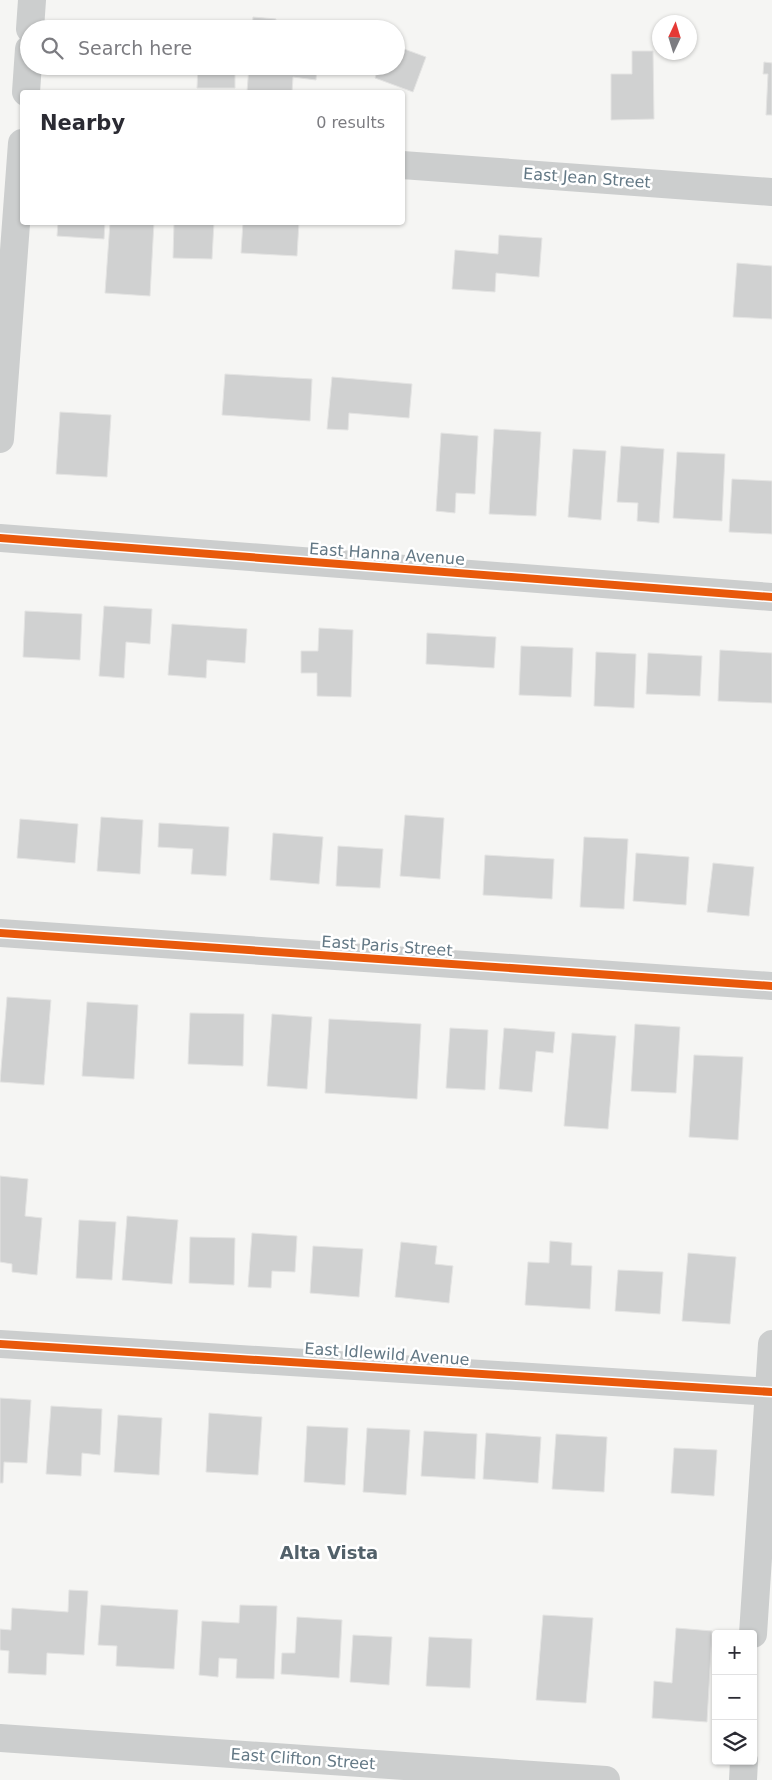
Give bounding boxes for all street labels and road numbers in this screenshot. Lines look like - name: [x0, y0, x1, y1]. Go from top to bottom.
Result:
- street label: East Jean Street: [523, 164, 651, 192]
- street label: East Hanna Avenue: [308, 539, 466, 569]
- street label: East Paris Street: [321, 932, 453, 960]
- street label: East Idlewild Avenue: [304, 1339, 470, 1369]
- street label: East Clifton Street: [230, 1744, 376, 1774]

